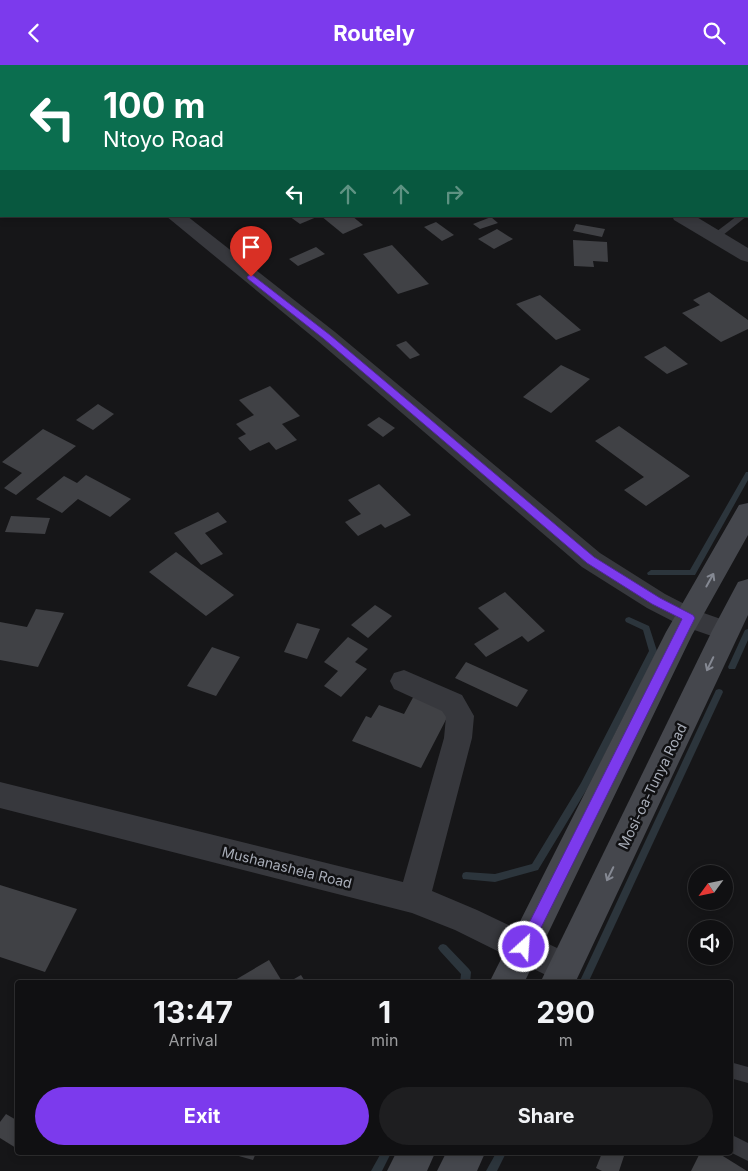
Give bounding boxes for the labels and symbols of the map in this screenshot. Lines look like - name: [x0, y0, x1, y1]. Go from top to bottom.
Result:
- pin: [230, 226, 272, 277]
- one-way arrow: [705, 573, 715, 588]
- one-way arrow: [705, 656, 714, 671]
- street label: Mosi-oa-Tunya Road: [614, 720, 690, 852]
- street label: Mushanashela Road: [220, 843, 354, 891]
- north arrow: [688, 865, 732, 910]
- one-way arrow: [605, 866, 615, 881]
- position arrow: [497, 920, 549, 972]

